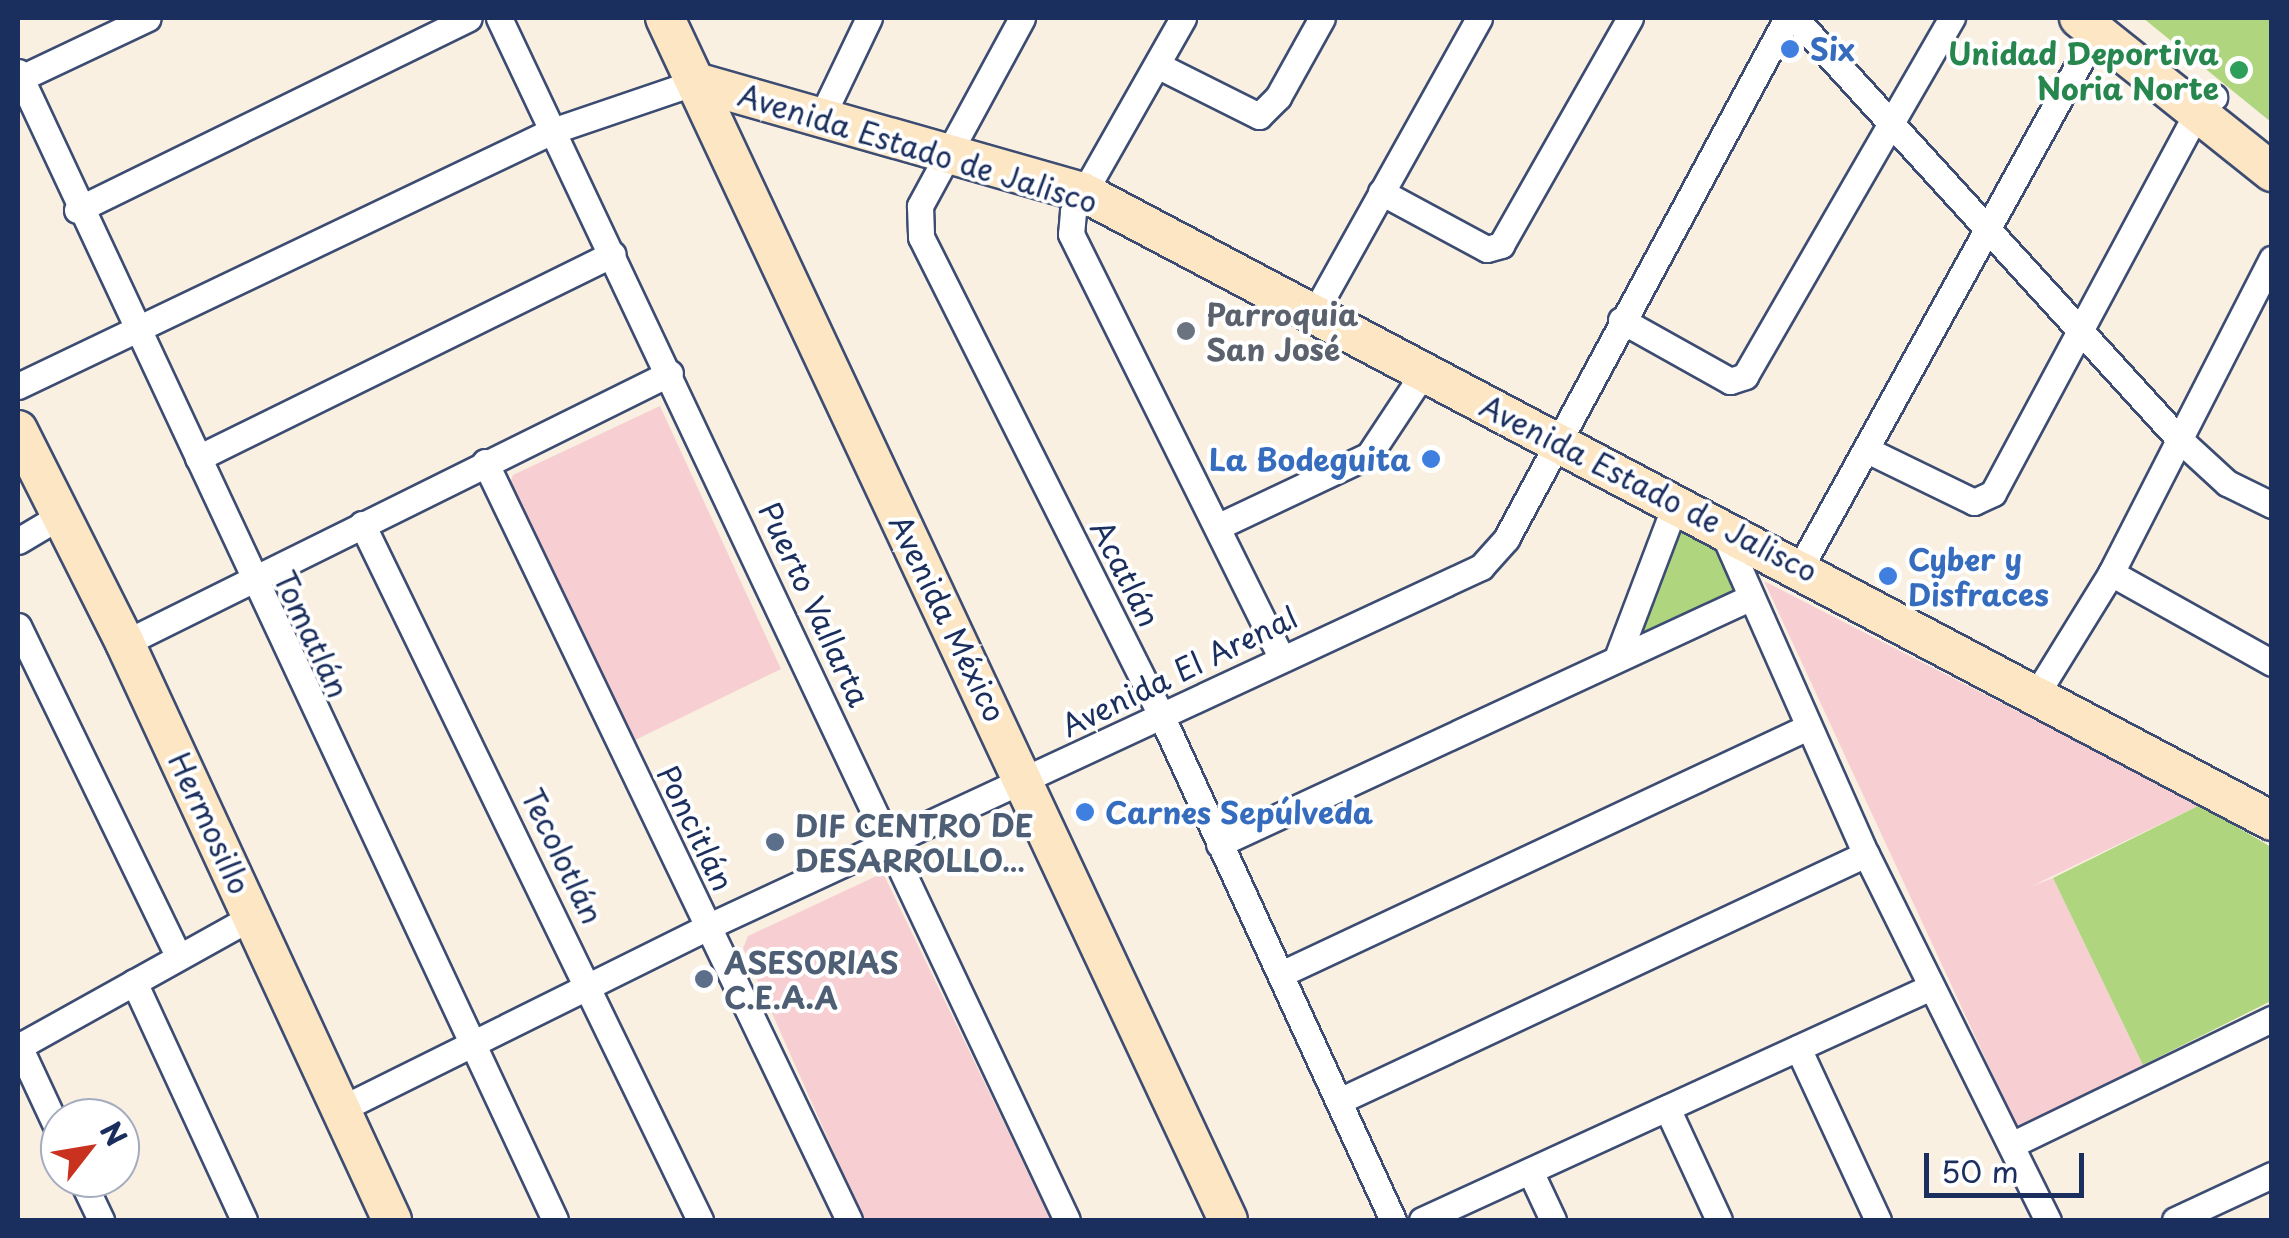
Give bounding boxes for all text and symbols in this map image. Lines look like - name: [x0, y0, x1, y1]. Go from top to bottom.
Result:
- place label: Six: [1810, 31, 1855, 67]
- place label: Unidad Deportiva Noria Norte: [1945, 35, 2219, 106]
- marker: Six: [1779, 38, 1801, 60]
- marker: Unidad Deportiva Noria Norte: [2228, 59, 2250, 81]
- street label: Avenida Estado de Jalisco: [734, 76, 1102, 220]
- place label: Parroquia San José: [1206, 296, 1359, 366]
- marker: Parroquia San José: [1175, 320, 1197, 342]
- street label: Avenida Estado de Jalisco: [1475, 387, 1823, 589]
- place label: La Bodeguita: [1209, 441, 1411, 477]
- marker: La Bodeguita: [1420, 448, 1442, 470]
- street label: Puerto Vallarta: [752, 496, 878, 712]
- street label: Avenida México: [883, 509, 1013, 727]
- street label: Acatlán: [1084, 514, 1168, 632]
- place label: Cyber y Disfraces: [1908, 541, 2049, 612]
- street label: Tomatlán: [267, 565, 357, 703]
- marker: Cyber y Disfraces: [1877, 565, 1899, 587]
- street label: Avenida El Arenal: [1056, 599, 1302, 743]
- street label: Hermosillo: [162, 747, 258, 899]
- street label: Poncitlán: [650, 759, 742, 897]
- street label: Tecolotlán: [515, 783, 611, 929]
- place label: Carnes Sepúlveda: [1105, 794, 1375, 830]
- marker: Carnes Sepúlveda: [1074, 801, 1096, 823]
- place label: DIF CENTRO DE DESARROLLO…: [795, 807, 1039, 878]
- marker: DIF CENTRO DE DESARROLLO…: [764, 831, 786, 853]
- place label: ASESORIAS C.E.A.A: [724, 944, 899, 1014]
- marker: ASESORIAS C.E.A.A: [693, 968, 715, 990]
- north arrow: [40, 1098, 140, 1198]
- text: N: [90, 1113, 139, 1154]
- scale bar: [1929, 1133, 2089, 1195]
- text: 50 m: [1941, 1148, 2019, 1193]

